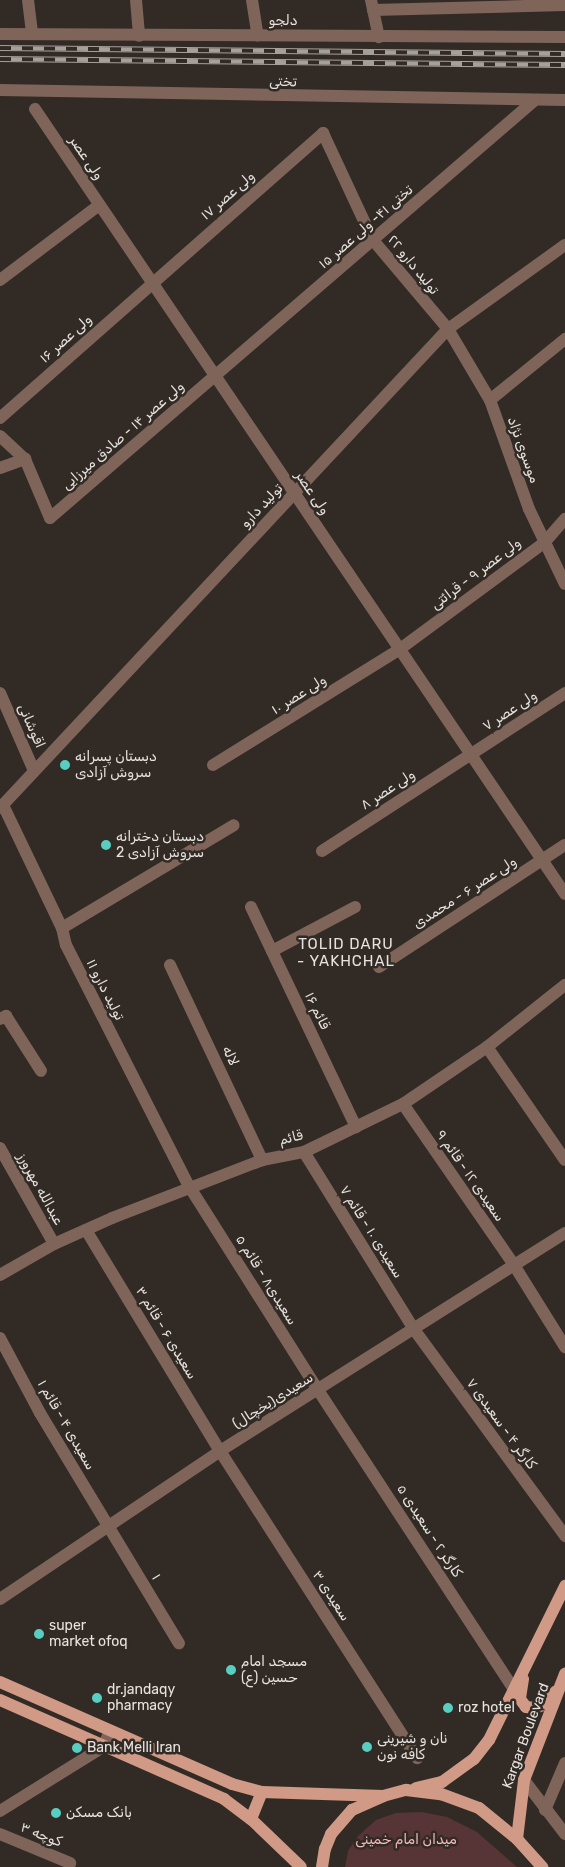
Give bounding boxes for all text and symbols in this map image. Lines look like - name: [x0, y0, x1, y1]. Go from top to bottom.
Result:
- street label: دلجو: [268, 13, 298, 29]
- street label: تختی: [269, 73, 297, 91]
- street label: ولی عصر: [65, 133, 107, 183]
- street label: ولی عصر ۱۷: [198, 168, 258, 224]
- street label: تختی ۴۱- ولی عصر ۱۵: [315, 181, 417, 273]
- street label: تولید دارو ۲۲: [384, 232, 442, 298]
- street label: ولی عصر ۱۶: [36, 311, 96, 367]
- street label: ولی عصر ۱۴ - صادق میرزایی: [58, 378, 188, 494]
- street label: موسوی نژاد: [503, 414, 543, 486]
- street label: ولی عصر: [291, 468, 333, 518]
- street label: تولید دارو: [237, 480, 287, 532]
- street label: ولی عصر ۹ - قرائتی: [428, 535, 524, 613]
- street label: ولی عصر ۱۰: [268, 672, 330, 718]
- street label: ولی عصر ۷: [480, 687, 540, 735]
- street label: اقوشانی: [14, 701, 48, 751]
- place label: دبستان پسرانه سروش آزادی: [75, 749, 157, 782]
- marker: دبستان پسرانه سروش آزادی: [59, 759, 71, 771]
- street label: ولی عصر ۸: [358, 766, 418, 814]
- place label: دبستان دخترانه سروش آزادی 2: [116, 829, 204, 862]
- marker: دبستان دخترانه سروش آزادی 2: [100, 839, 112, 851]
- street label: ولی عصر ۶ - محمدی: [410, 853, 520, 933]
- district label: TOLID DARU - YAKHCHAL: [295, 935, 397, 970]
- street label: تولید دارو ۱۱: [82, 957, 128, 1023]
- street label: قائم ۱۶: [301, 990, 333, 1032]
- street label: لاله: [218, 1043, 242, 1069]
- street label: قائم: [277, 1127, 305, 1149]
- street label: سعیدی ۱۲ - قائم ۹: [432, 1127, 508, 1225]
- street label: عبدالله مهرورز: [13, 1150, 67, 1228]
- street label: سعیدی ۱۰ - قائم ۷: [336, 1182, 406, 1282]
- street label: سعیدی۸ - قائم ۵: [232, 1232, 300, 1328]
- street label: سعیدی ۶ - قائم ۳: [132, 1284, 200, 1382]
- street label: سعیدی(یخچال): [229, 1369, 317, 1433]
- street label: کارگر ۴ - سعیدی ۷: [462, 1375, 540, 1473]
- street label: سعیدی ۴ - قائم ۱: [34, 1377, 98, 1473]
- street label: کارگر ۲ - سعیدی ۵: [393, 1481, 465, 1581]
- street label: سعیدی ۳: [309, 1568, 353, 1624]
- street label: ۱: [148, 1571, 164, 1583]
- place label: super market ofoq: [49, 1618, 128, 1650]
- marker: super market ofoq: [33, 1628, 45, 1640]
- place label: مسجد امام حسین (ع): [241, 1654, 307, 1686]
- marker: مسجد امام حسین (ع): [225, 1664, 237, 1676]
- street label: Kargar Boulevard: [499, 1681, 553, 1791]
- place label: dr.jandaqy pharmacy: [107, 1682, 175, 1714]
- marker: dr.jandaqy pharmacy: [91, 1692, 103, 1704]
- place label: roz hotel: [458, 1700, 515, 1716]
- marker: roz hotel: [442, 1702, 454, 1714]
- place label: نان و شیرینی کافه نون: [377, 1731, 447, 1764]
- place label: Bank Melli Iran: [87, 1740, 181, 1756]
- marker: نان و شیرینی کافه نون: [361, 1741, 373, 1753]
- marker: Bank Melli Iran: [71, 1742, 83, 1754]
- place label: بانک مسکن: [66, 1805, 132, 1821]
- marker: بانک مسکن: [50, 1807, 62, 1819]
- street label: کوچه ۳: [18, 1819, 64, 1851]
- park label: میدان امام خمینی: [355, 1832, 457, 1848]

